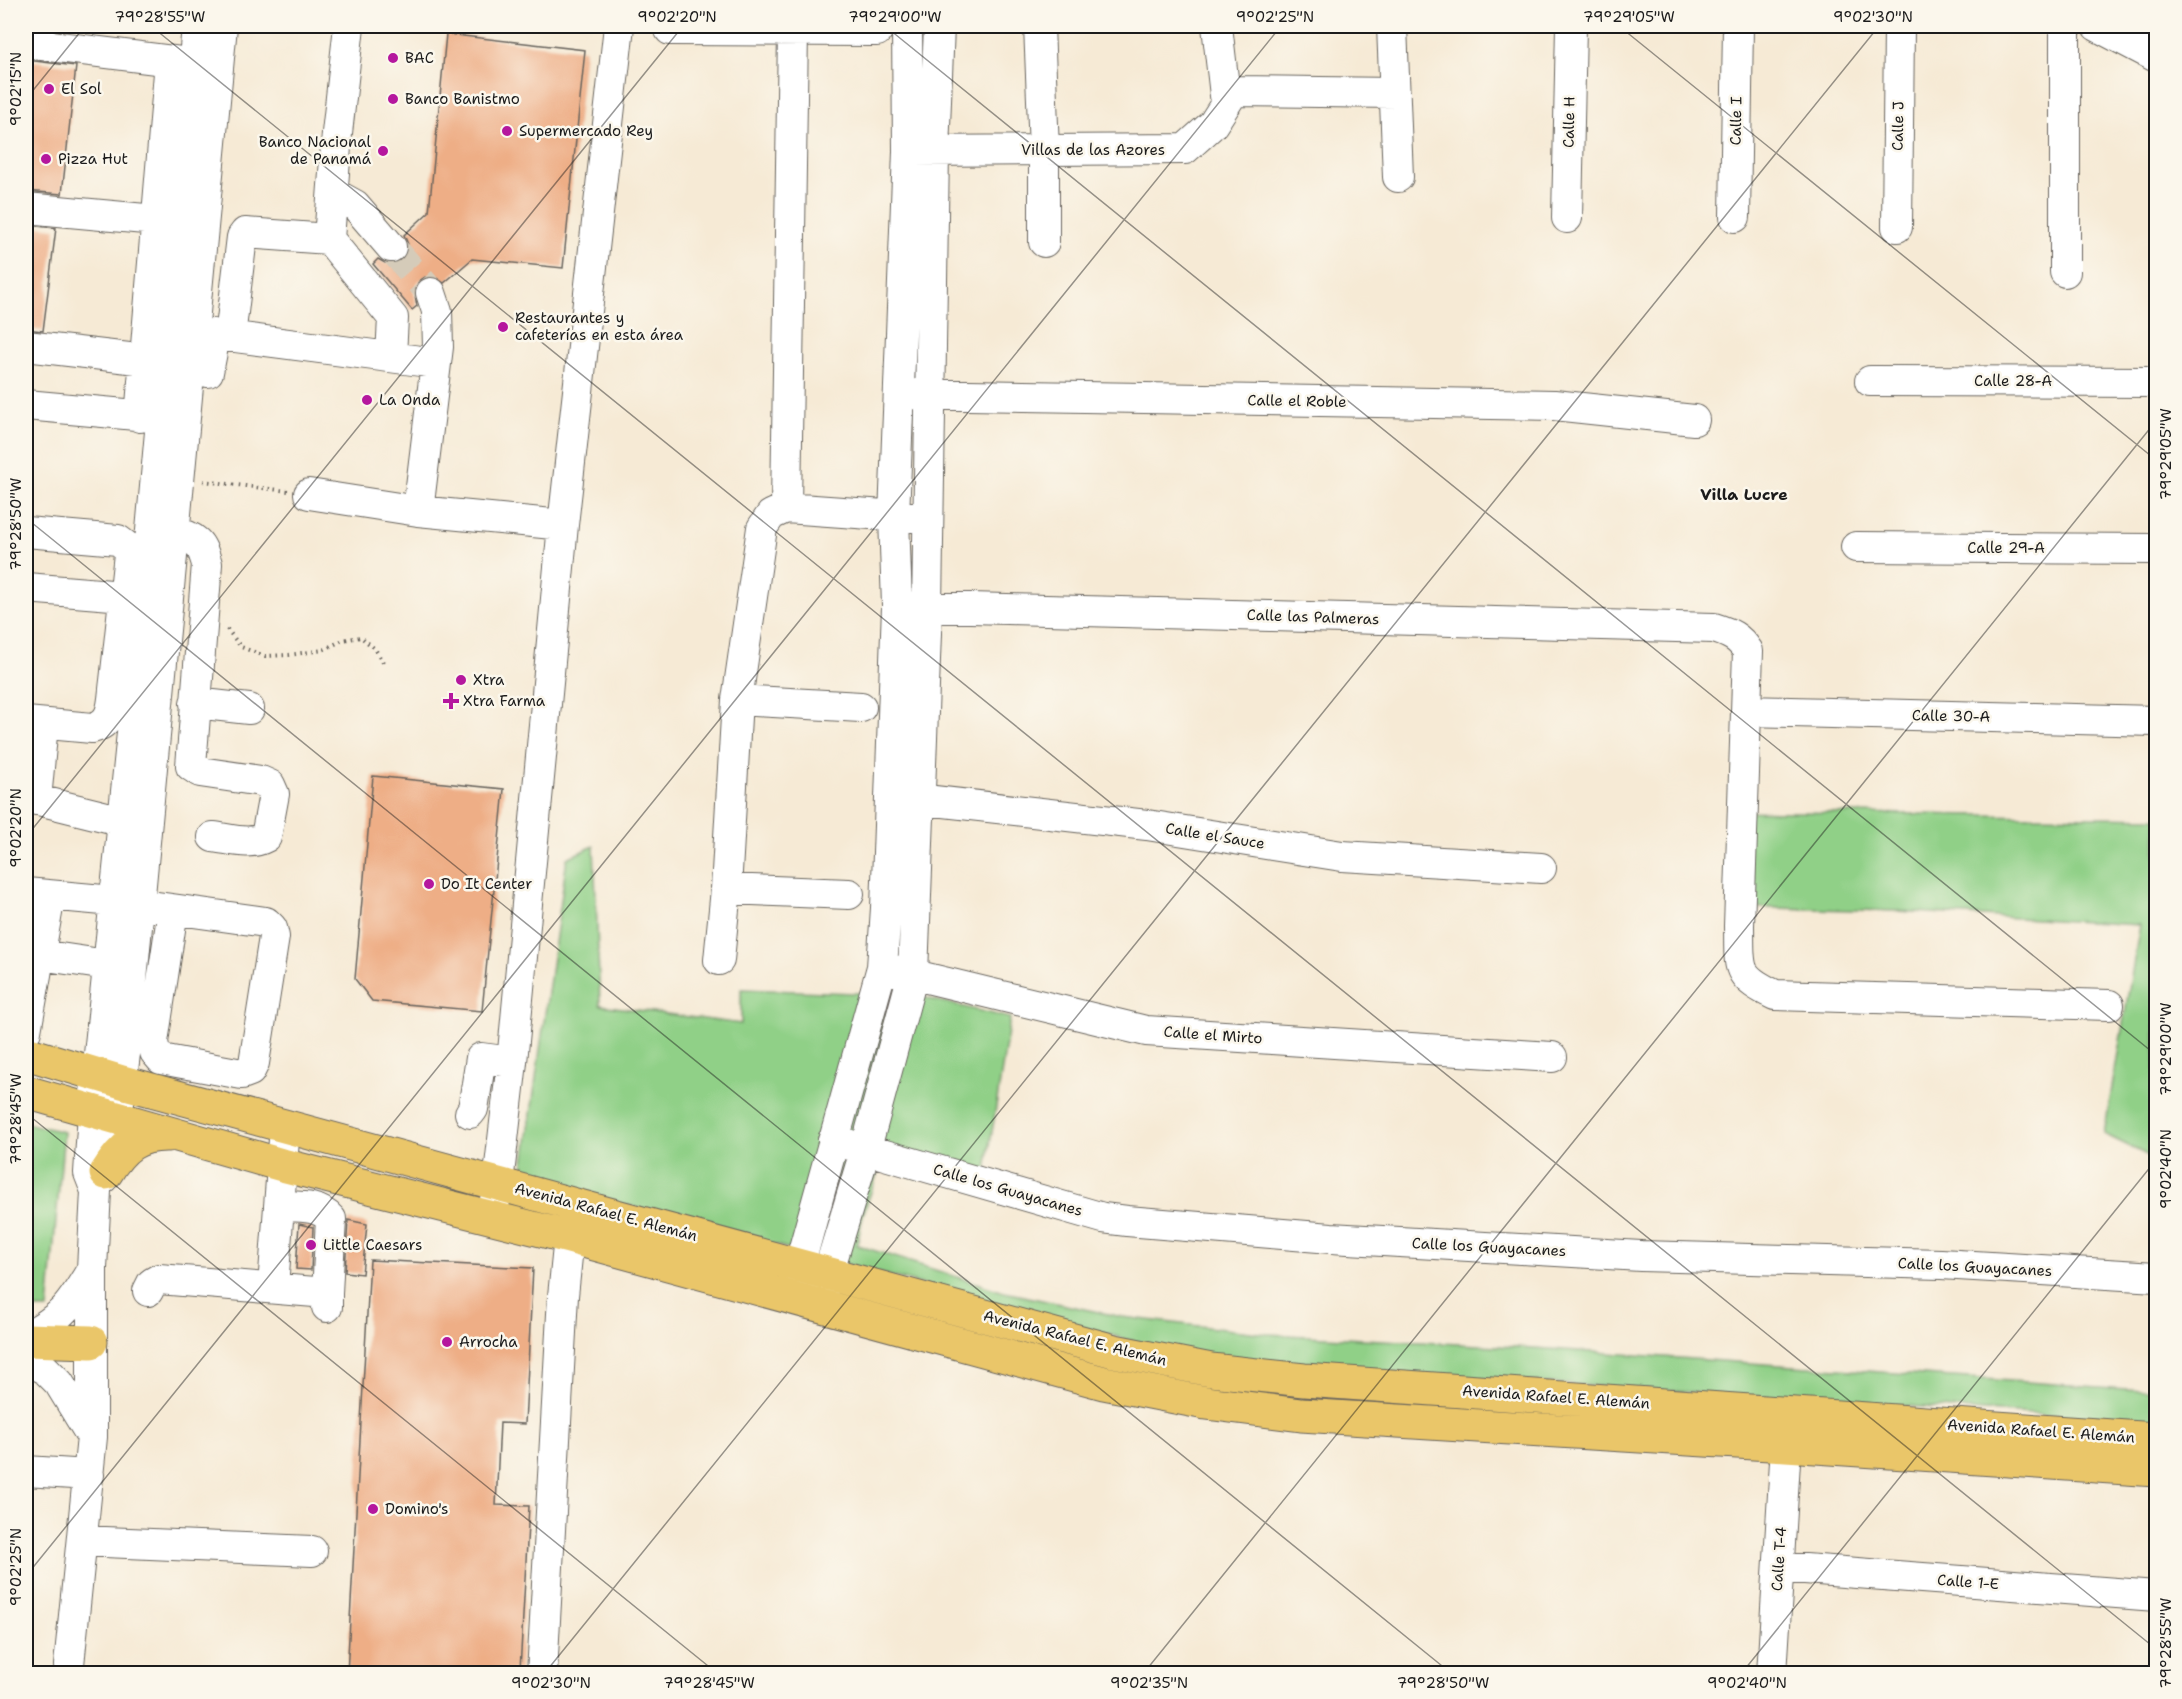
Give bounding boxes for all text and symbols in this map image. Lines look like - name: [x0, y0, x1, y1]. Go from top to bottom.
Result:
- text: 79°28'55"W: [115, 7, 205, 27]
- text: 9°02'20"N: [637, 7, 717, 27]
- text: 79°29'00"W: [848, 7, 942, 27]
- text: 9°02'25"N: [1236, 7, 1314, 27]
- text: 79°29'05"W: [1583, 7, 1675, 27]
- text: 9°02'30"N: [1833, 7, 1913, 27]
- place label: BAC: [405, 48, 434, 68]
- marker: BAC: [386, 51, 400, 65]
- text: 9°02'15"N: [6, 52, 26, 126]
- place label: El Sol: [61, 79, 102, 99]
- marker: El Sol: [42, 82, 56, 96]
- place label: Banco Banistmo: [405, 89, 520, 109]
- marker: Banco Banistmo: [386, 92, 400, 106]
- street label: Calle H: [1559, 96, 1579, 148]
- street label: Calle I: [1726, 96, 1746, 146]
- street label: Calle J: [1888, 101, 1908, 151]
- place label: Supermercado Rey: [519, 121, 653, 141]
- marker: Supermercado Rey: [500, 124, 514, 138]
- place label: Banco Nacional de Panamá: [259, 132, 372, 169]
- street label: Villas de las Azores: [1021, 140, 1165, 160]
- marker: Banco Nacional de Panamá: [376, 144, 390, 158]
- place label: Pizza Hut: [58, 149, 128, 169]
- marker: Pizza Hut: [39, 152, 53, 166]
- place label: Restaurantes y cafeterías en esta área: [515, 308, 684, 345]
- marker: Restaurantes y cafeterías en esta área: [496, 320, 510, 334]
- street label: Calle 28-A: [1974, 371, 2052, 391]
- place label: La Onda: [379, 390, 441, 410]
- street label: Calle el Roble: [1247, 390, 1347, 412]
- marker: La Onda: [360, 393, 374, 407]
- text: 79°29'05"W: [2156, 408, 2176, 500]
- text: 79°28'50"W: [6, 478, 26, 570]
- district label: Villa Lucre: [1700, 484, 1788, 505]
- street label: Calle 29-A: [1967, 538, 2045, 558]
- street label: Calle las Palmeras: [1246, 605, 1380, 629]
- place label: Xtra: [473, 670, 505, 690]
- marker: Xtra: [454, 673, 468, 687]
- place label: Xtra Farma: [463, 691, 546, 711]
- marker: Xtra Farma: [444, 694, 458, 708]
- street label: Calle 30-A: [1912, 705, 1990, 727]
- text: 9°02'20"N: [6, 788, 26, 868]
- street label: Calle el Sauce: [1164, 818, 1266, 854]
- place label: Do It Center: [441, 874, 532, 894]
- marker: Do It Center: [422, 877, 436, 891]
- text: 79°29'00"W: [2156, 1002, 2176, 1096]
- street label: Calle el Mirto: [1163, 1022, 1263, 1048]
- text: 79°28'45"W: [6, 1073, 26, 1165]
- text: 9°02'40"N: [2156, 1129, 2176, 1209]
- street label: Calle los Guayacanes: [931, 1159, 1085, 1221]
- street label: Avenida Rafael E. Alemán: [513, 1178, 699, 1246]
- street label: Calle los Guayacanes: [1411, 1233, 1567, 1261]
- place label: Little Caesars: [323, 1235, 422, 1255]
- marker: Little Caesars: [304, 1238, 318, 1252]
- street label: Calle los Guayacanes: [1897, 1253, 2053, 1281]
- street label: Avenida Rafael E. Alemán: [981, 1306, 1169, 1370]
- place label: Arrocha: [459, 1332, 518, 1352]
- marker: Arrocha: [440, 1335, 454, 1349]
- street label: Avenida Rafael E. Alemán: [1461, 1380, 1651, 1414]
- street label: Avenida Rafael E. Alemán: [1946, 1414, 2136, 1448]
- place label: Domino's: [385, 1499, 448, 1519]
- marker: Domino's: [366, 1502, 380, 1516]
- street label: Calle T-4: [1767, 1526, 1791, 1592]
- text: 9°02'25"N: [6, 1528, 26, 1606]
- street label: Calle 1-E: [1936, 1570, 2000, 1594]
- text: 79°28'55"W: [2156, 1598, 2176, 1688]
- text: 9°02'30"N: [511, 1673, 591, 1693]
- text: 79°28'45"W: [663, 1673, 755, 1693]
- text: 9°02'35"N: [1110, 1673, 1188, 1693]
- text: 79°28'50"W: [1397, 1673, 1489, 1693]
- text: 9°02'40"N: [1707, 1673, 1787, 1693]

